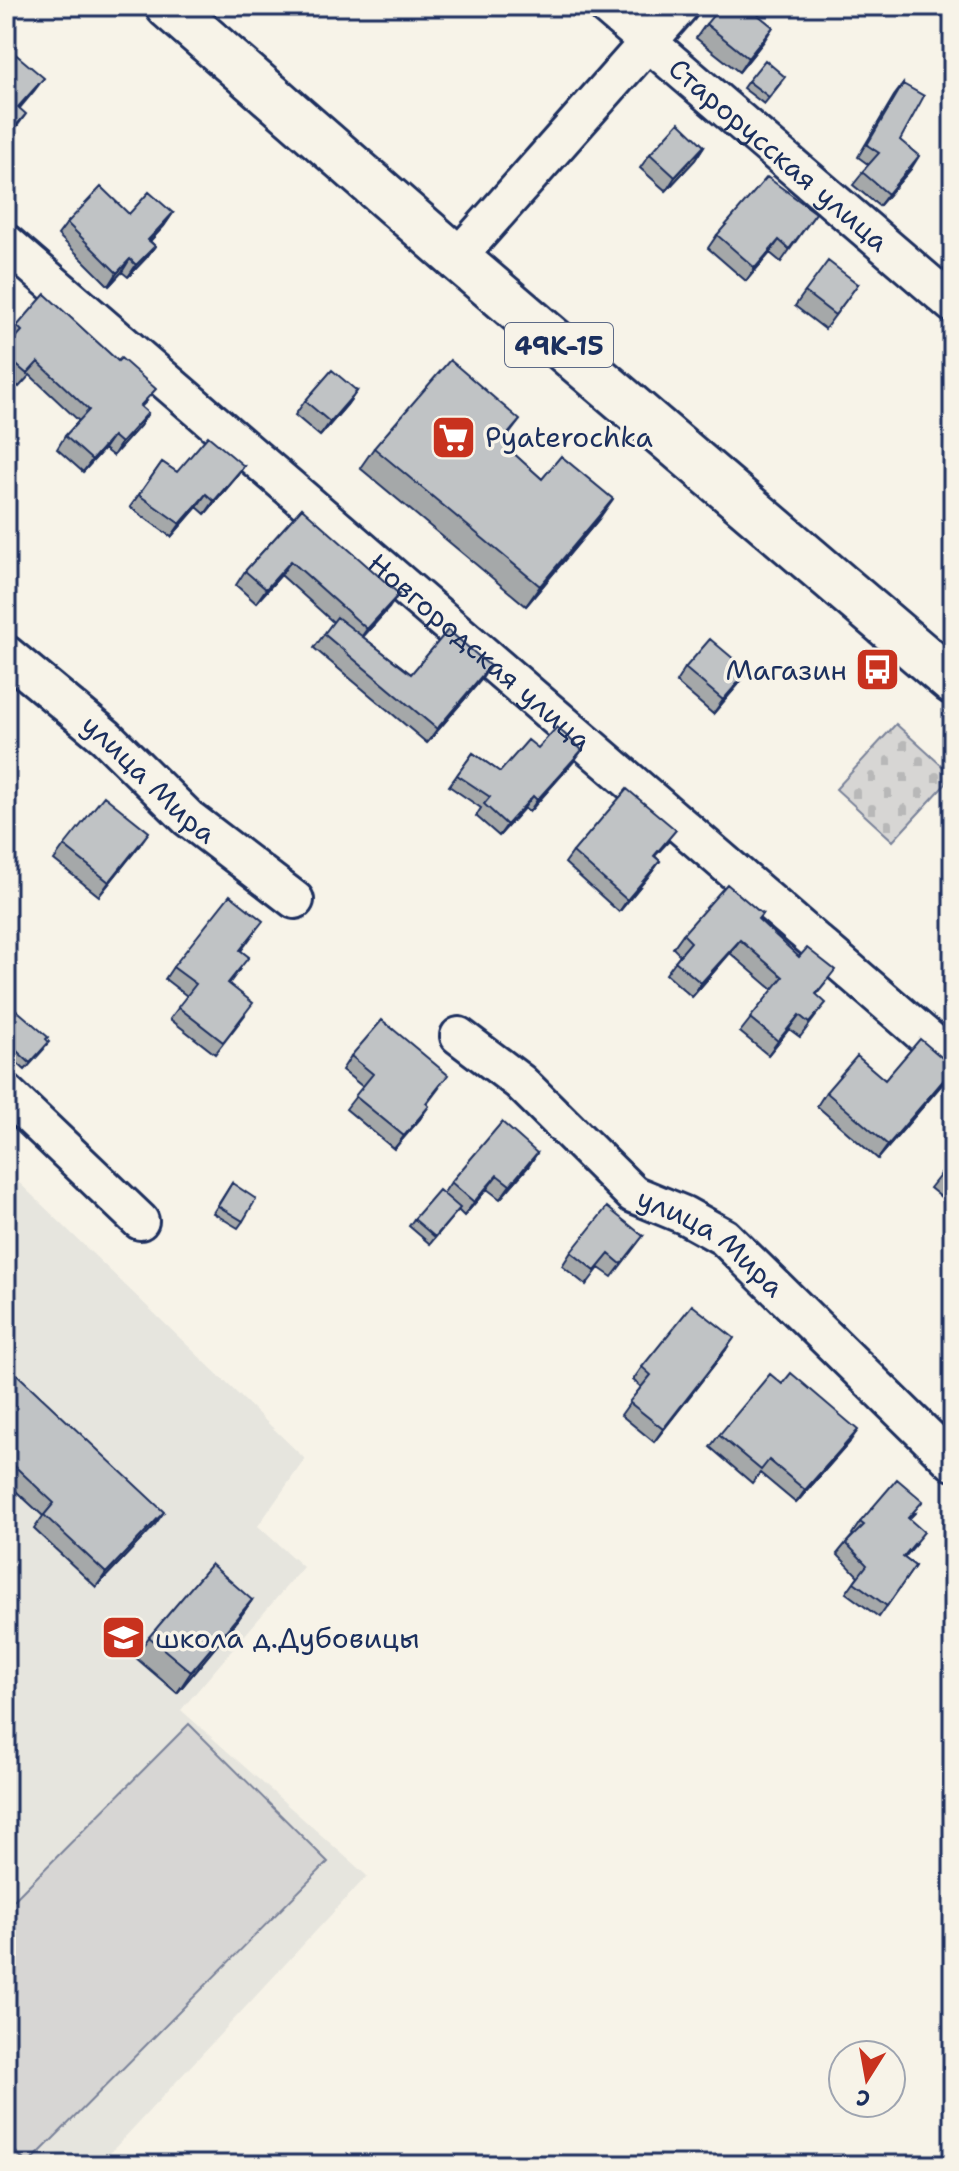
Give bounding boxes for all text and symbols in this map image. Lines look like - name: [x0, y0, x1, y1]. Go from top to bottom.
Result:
- street label: Старорусская улица: [661, 49, 897, 260]
- road number: 49К-15: [505, 323, 613, 367]
- supermarket icon: Pyaterochka: [430, 413, 478, 461]
- place label: Pyaterochka: [485, 418, 653, 456]
- street label: Новгородская улица: [360, 545, 600, 759]
- bus stop icon: Магазин: [854, 646, 902, 694]
- place label: Магазин: [725, 651, 847, 689]
- street label: улица Мира: [74, 706, 224, 852]
- street label: улица Мира: [631, 1179, 793, 1305]
- school or university icon: школа д.Дубовицы: [100, 1614, 148, 1662]
- place label: школа д.Дубовицы: [155, 1619, 420, 1657]
- north arrow: [827, 2039, 907, 2119]
- text: С: [854, 2083, 873, 2114]

